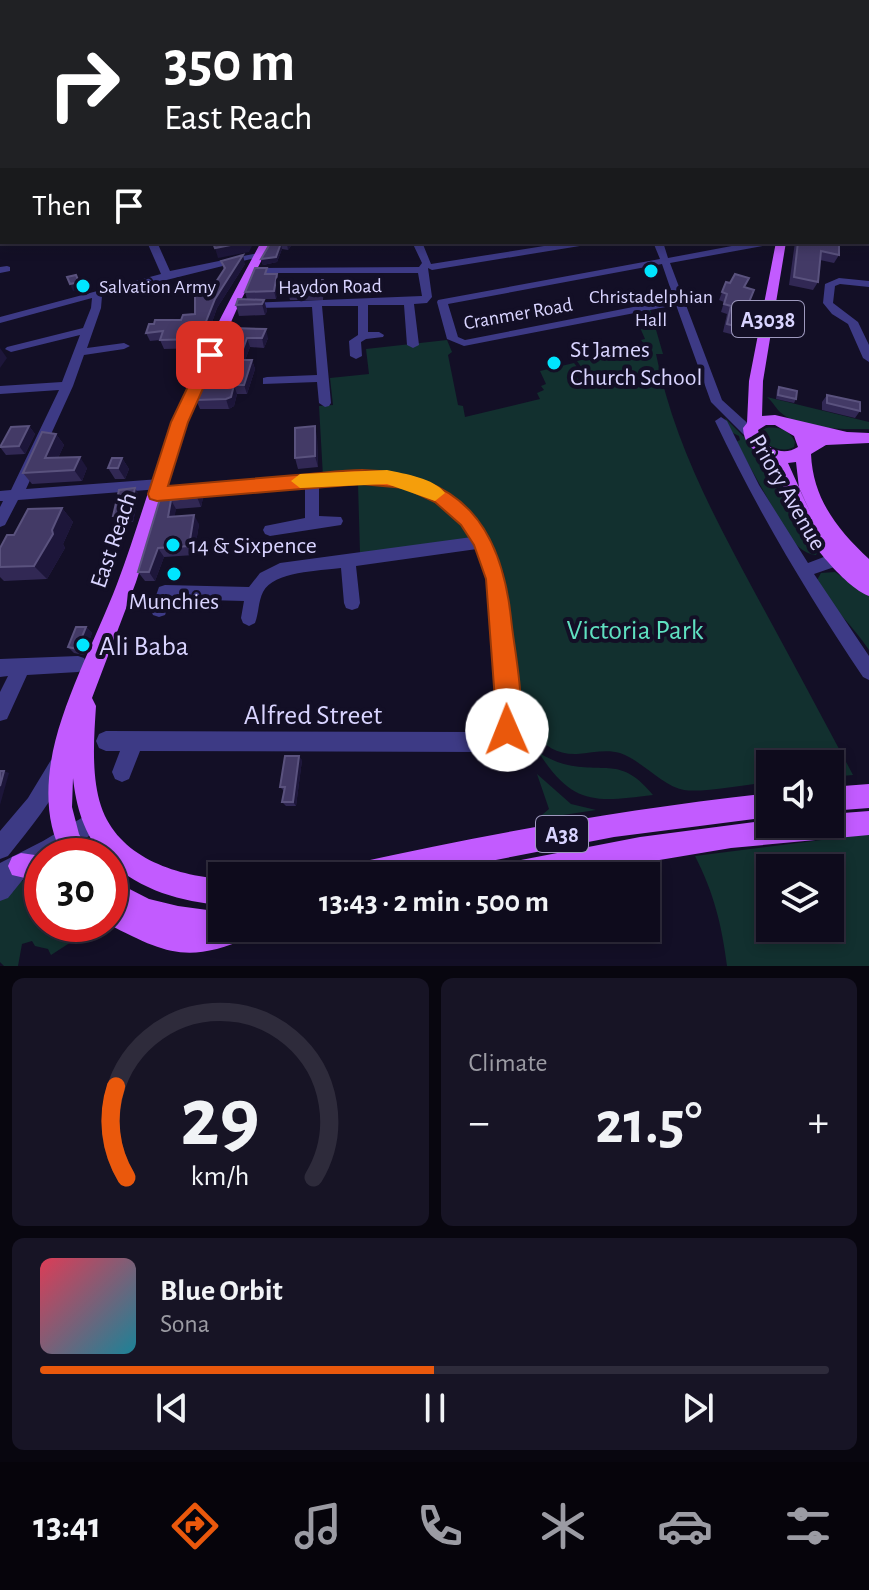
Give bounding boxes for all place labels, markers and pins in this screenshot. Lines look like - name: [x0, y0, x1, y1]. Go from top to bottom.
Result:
- marker: Christadelphian Hall: [642, 262, 660, 280]
- marker: Salvation Army: [74, 277, 92, 295]
- place label: Salvation Army: [99, 277, 216, 297]
- place label: Christadelphian Hall: [589, 287, 713, 330]
- pin: [176, 321, 244, 389]
- place label: St James Church School: [570, 338, 702, 390]
- marker: St James Church School: [545, 354, 563, 372]
- place label: 14 & Sixpence: [189, 534, 317, 558]
- marker: 14 & Sixpence: [164, 536, 182, 554]
- marker: Munchies: [165, 565, 183, 583]
- place label: Munchies: [129, 590, 219, 614]
- place label: Ali Baba: [99, 633, 189, 661]
- marker: Ali Baba: [74, 636, 92, 654]

